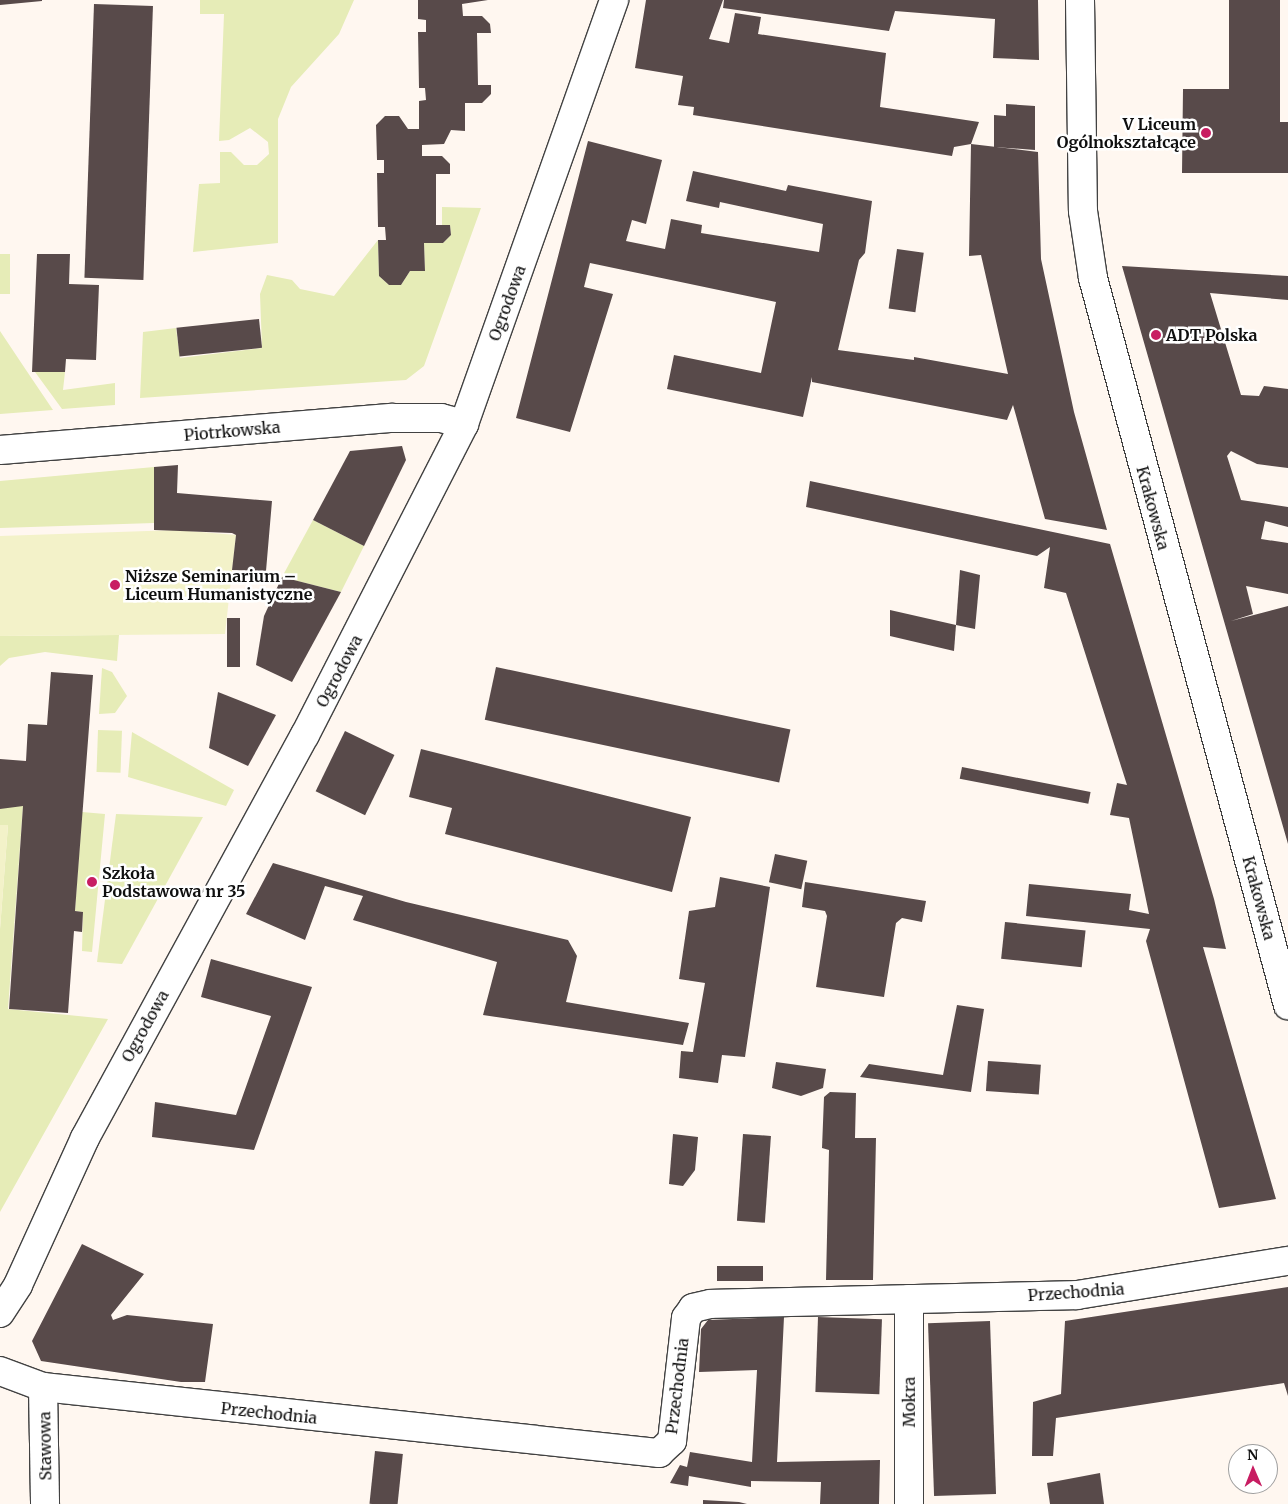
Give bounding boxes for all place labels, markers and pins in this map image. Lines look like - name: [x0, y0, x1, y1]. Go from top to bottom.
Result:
- place label: V Liceum Ogólnokształcące: [1057, 114, 1196, 152]
- marker: V Liceum Ogólnokształcące: [1200, 127, 1212, 139]
- place label: ADT Polska: [1166, 325, 1257, 345]
- marker: ADT Polska: [1150, 329, 1162, 341]
- place label: Niższe Seminarium – Liceum Humanistyczne: [125, 566, 312, 604]
- marker: Niższe Seminarium – Liceum Humanistyczne: [109, 579, 121, 591]
- place label: Szkoła Podstawowa nr 35: [102, 863, 245, 901]
- marker: Szkoła Podstawowa nr 35: [86, 876, 98, 888]

